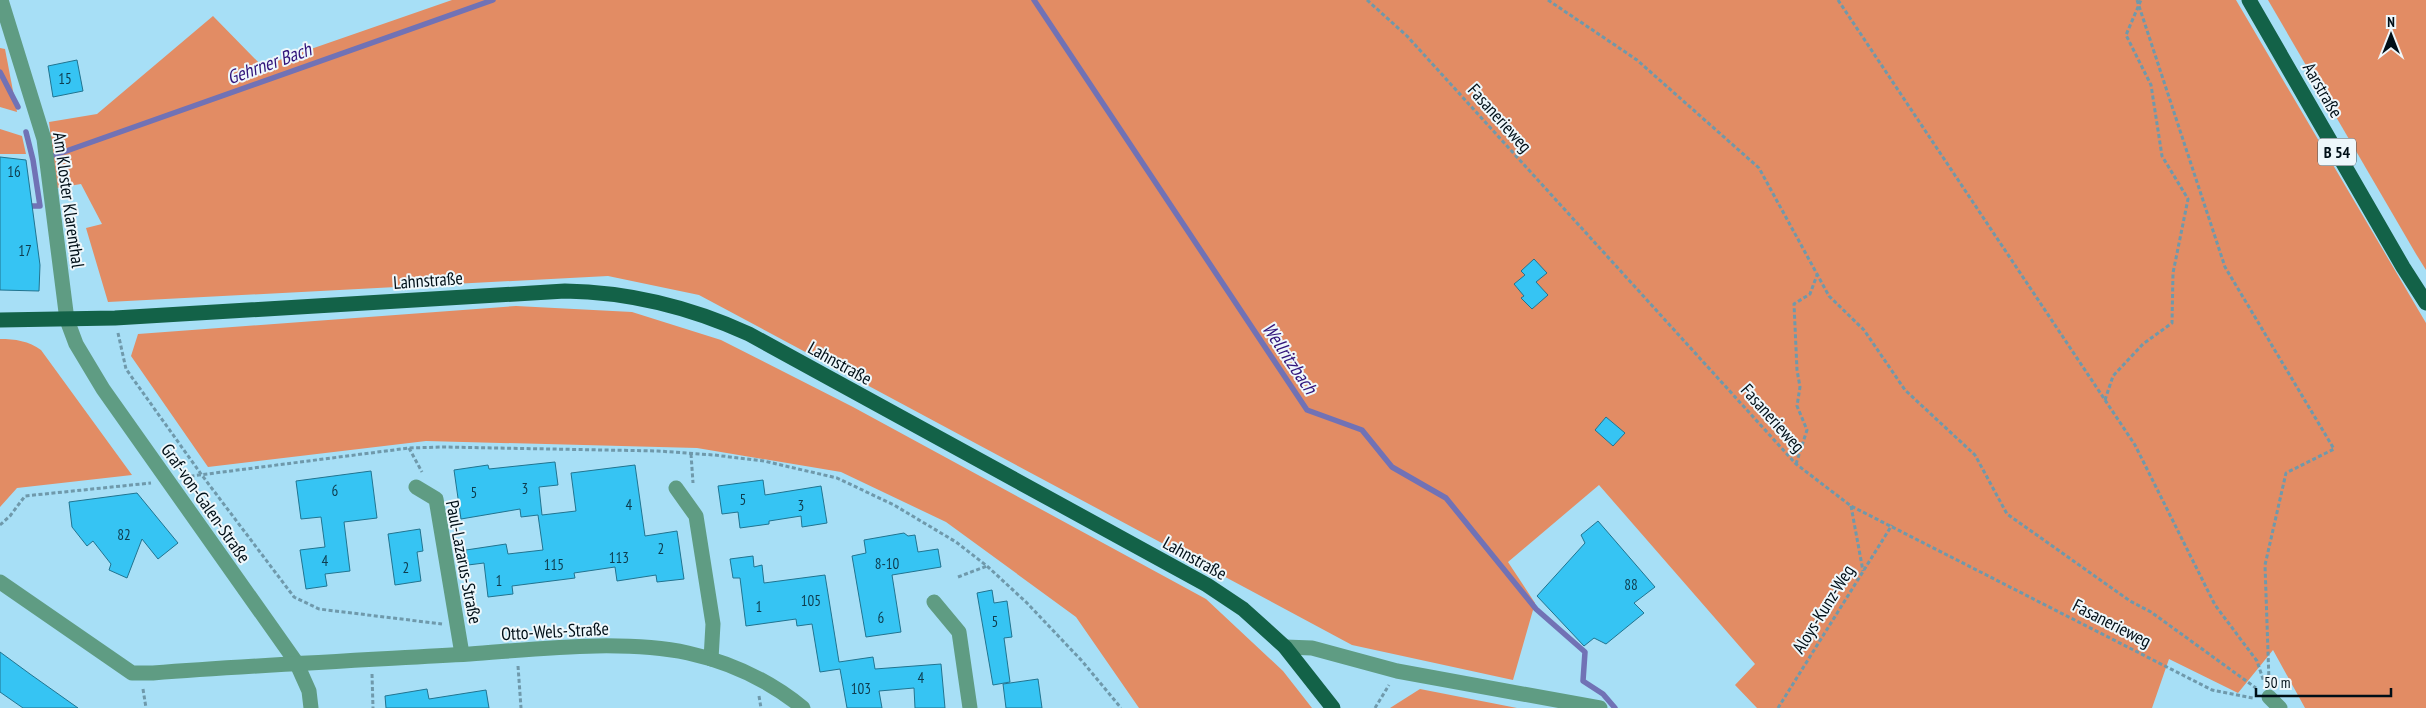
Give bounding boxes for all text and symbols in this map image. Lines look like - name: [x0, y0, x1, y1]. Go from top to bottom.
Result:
- north arrow: [2366, 10, 2416, 60]
- text: N: [2387, 13, 2395, 31]
- water label: Gehrner Bach: [224, 36, 316, 89]
- street label: Aarstraße: [2298, 58, 2348, 122]
- house number: 15: [58, 69, 72, 88]
- street label: Fasanerieweg: [1463, 79, 1537, 157]
- street label: Am Kloster Klarenthal: [48, 131, 90, 270]
- road number: B 54: [2318, 138, 2356, 166]
- house number: 16: [7, 162, 21, 181]
- house number: 17: [18, 241, 32, 260]
- street label: Lahnstraße: [392, 266, 464, 294]
- water label: Wellritzbach: [1257, 318, 1324, 400]
- street label: Lahnstraße: [804, 336, 876, 390]
- street label: Fasanerieweg: [1736, 379, 1810, 457]
- street label: Graf-von-Galen-Straße: [156, 439, 256, 567]
- house number: 3: [522, 479, 528, 498]
- house number: 6: [332, 481, 339, 500]
- house number: 5: [471, 483, 477, 502]
- house number: 5: [740, 490, 746, 509]
- house number: 4: [626, 495, 633, 514]
- house number: 3: [798, 496, 804, 515]
- street label: Paul-Lazarus-Straße: [441, 498, 487, 626]
- house number: 82: [117, 525, 131, 544]
- street label: Lahnstraße: [1159, 531, 1231, 585]
- house number: 2: [658, 539, 664, 558]
- house number: 113: [609, 548, 629, 567]
- house number: 4: [322, 551, 329, 570]
- house number: 8-10: [875, 554, 900, 573]
- house number: 115: [544, 555, 564, 574]
- house number: 2: [403, 558, 409, 577]
- street label: Aloys-Kunz-Weg: [1787, 560, 1859, 658]
- house number: 1: [496, 571, 502, 590]
- house number: 88: [1624, 575, 1638, 594]
- house number: 105: [801, 591, 821, 610]
- street label: Fasanerieweg: [2069, 593, 2155, 653]
- house number: 1: [756, 597, 762, 616]
- house number: 6: [878, 608, 885, 627]
- house number: 5: [992, 612, 998, 631]
- street label: Otto-Wels-Straße: [500, 617, 610, 645]
- scale bar: [2256, 666, 2391, 698]
- house number: 4: [918, 668, 925, 687]
- text: 50 m: [2264, 673, 2290, 692]
- house number: 103: [851, 679, 871, 698]

